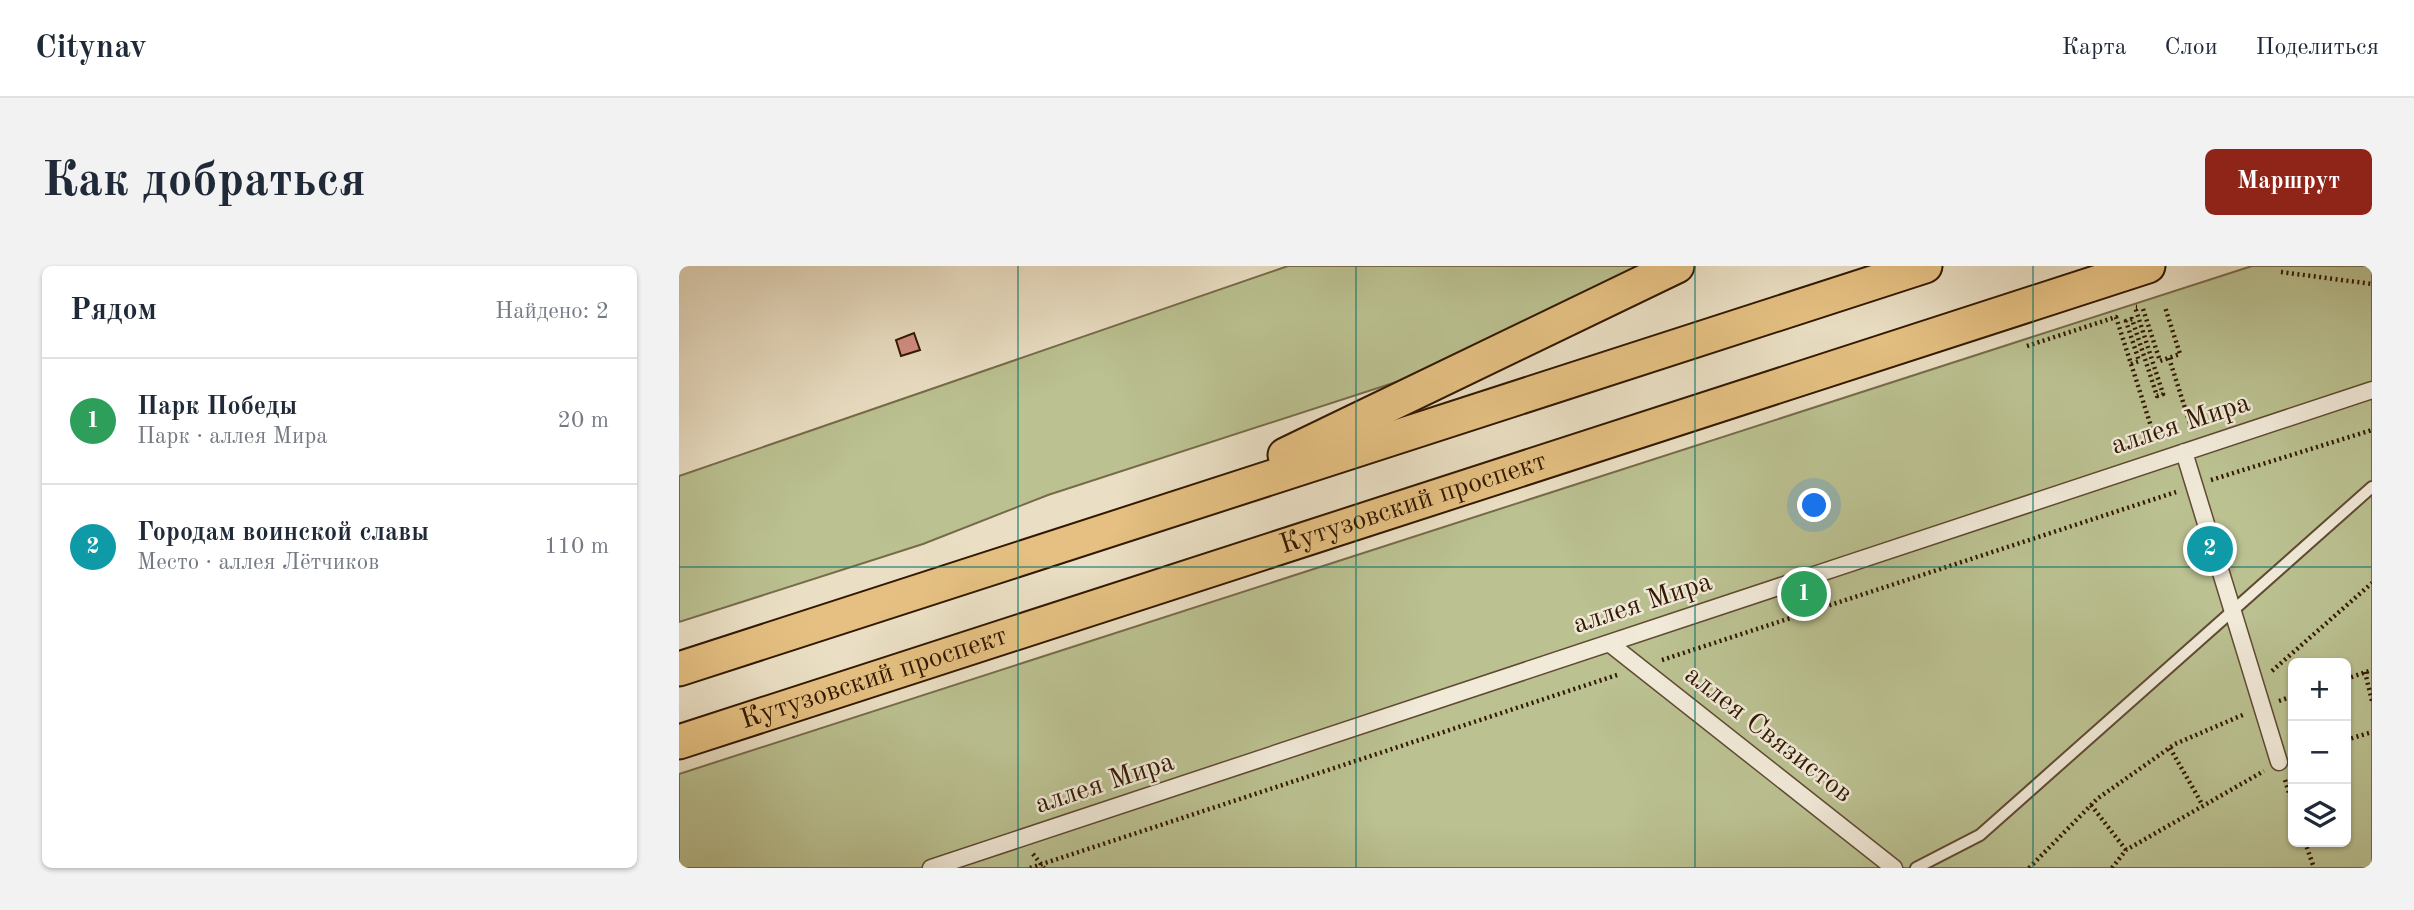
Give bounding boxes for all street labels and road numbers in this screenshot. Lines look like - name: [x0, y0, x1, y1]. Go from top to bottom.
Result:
- street label: аллея Мира: [2108, 389, 2254, 461]
- street label: Кутузовский проспект: [1277, 448, 1550, 560]
- street label: аллея Мира: [1570, 568, 1716, 640]
- street label: Кутузовский проспект: [737, 623, 1011, 735]
- street label: аллея Связистов: [1679, 661, 1857, 809]
- street label: аллея Мира: [1032, 748, 1178, 820]

